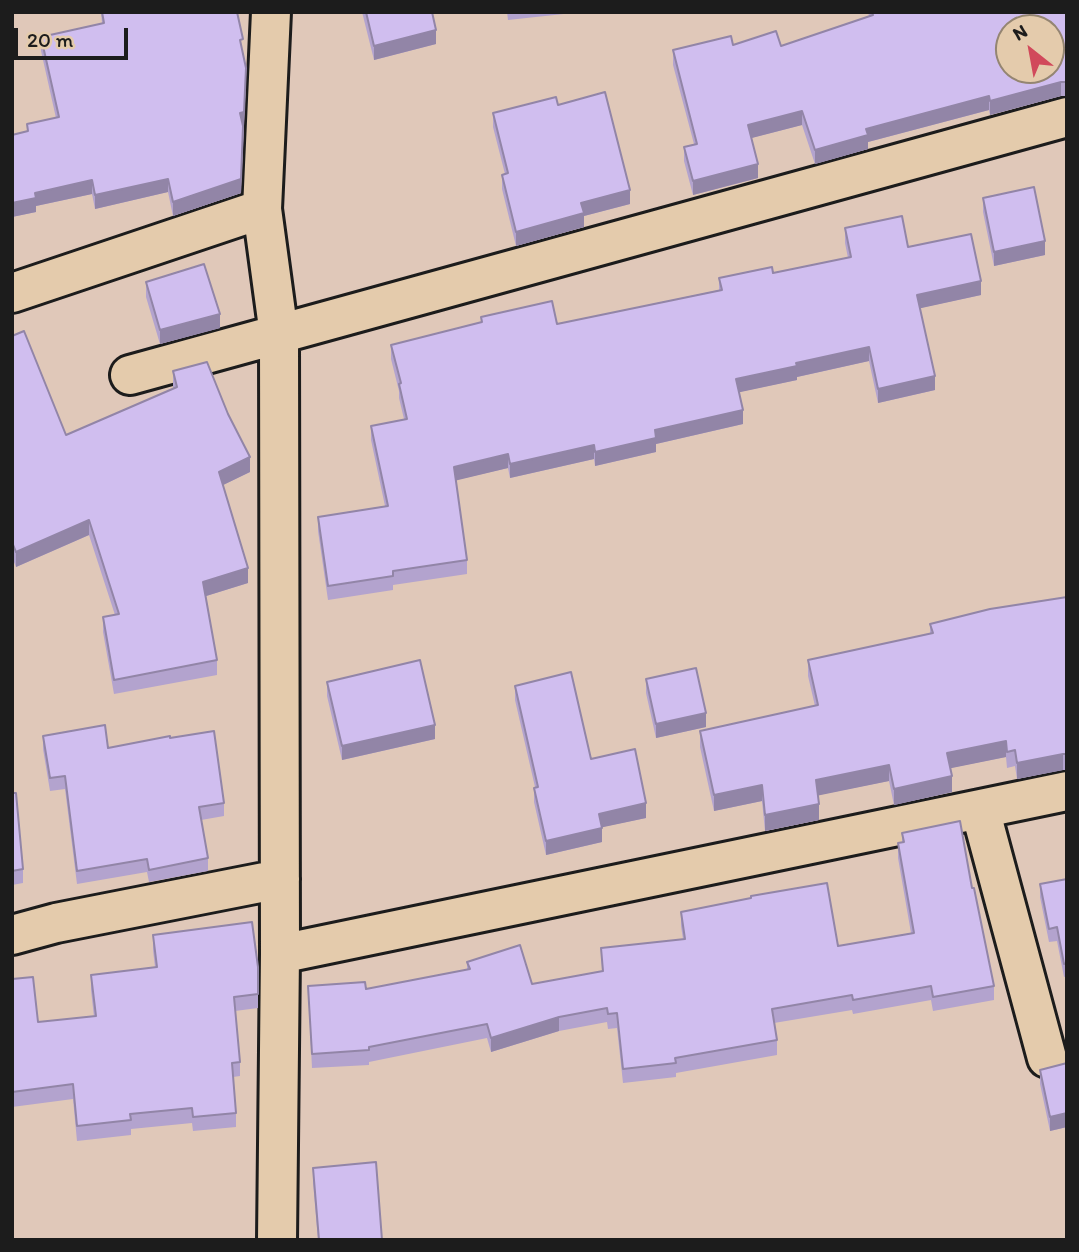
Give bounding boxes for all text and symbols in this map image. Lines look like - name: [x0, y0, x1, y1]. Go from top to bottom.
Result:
- scale bar: [18, 14, 131, 58]
- north arrow: [995, 14, 1065, 84]
- text: N: [1009, 19, 1031, 45]
- text: 20 m: [27, 27, 73, 52]

